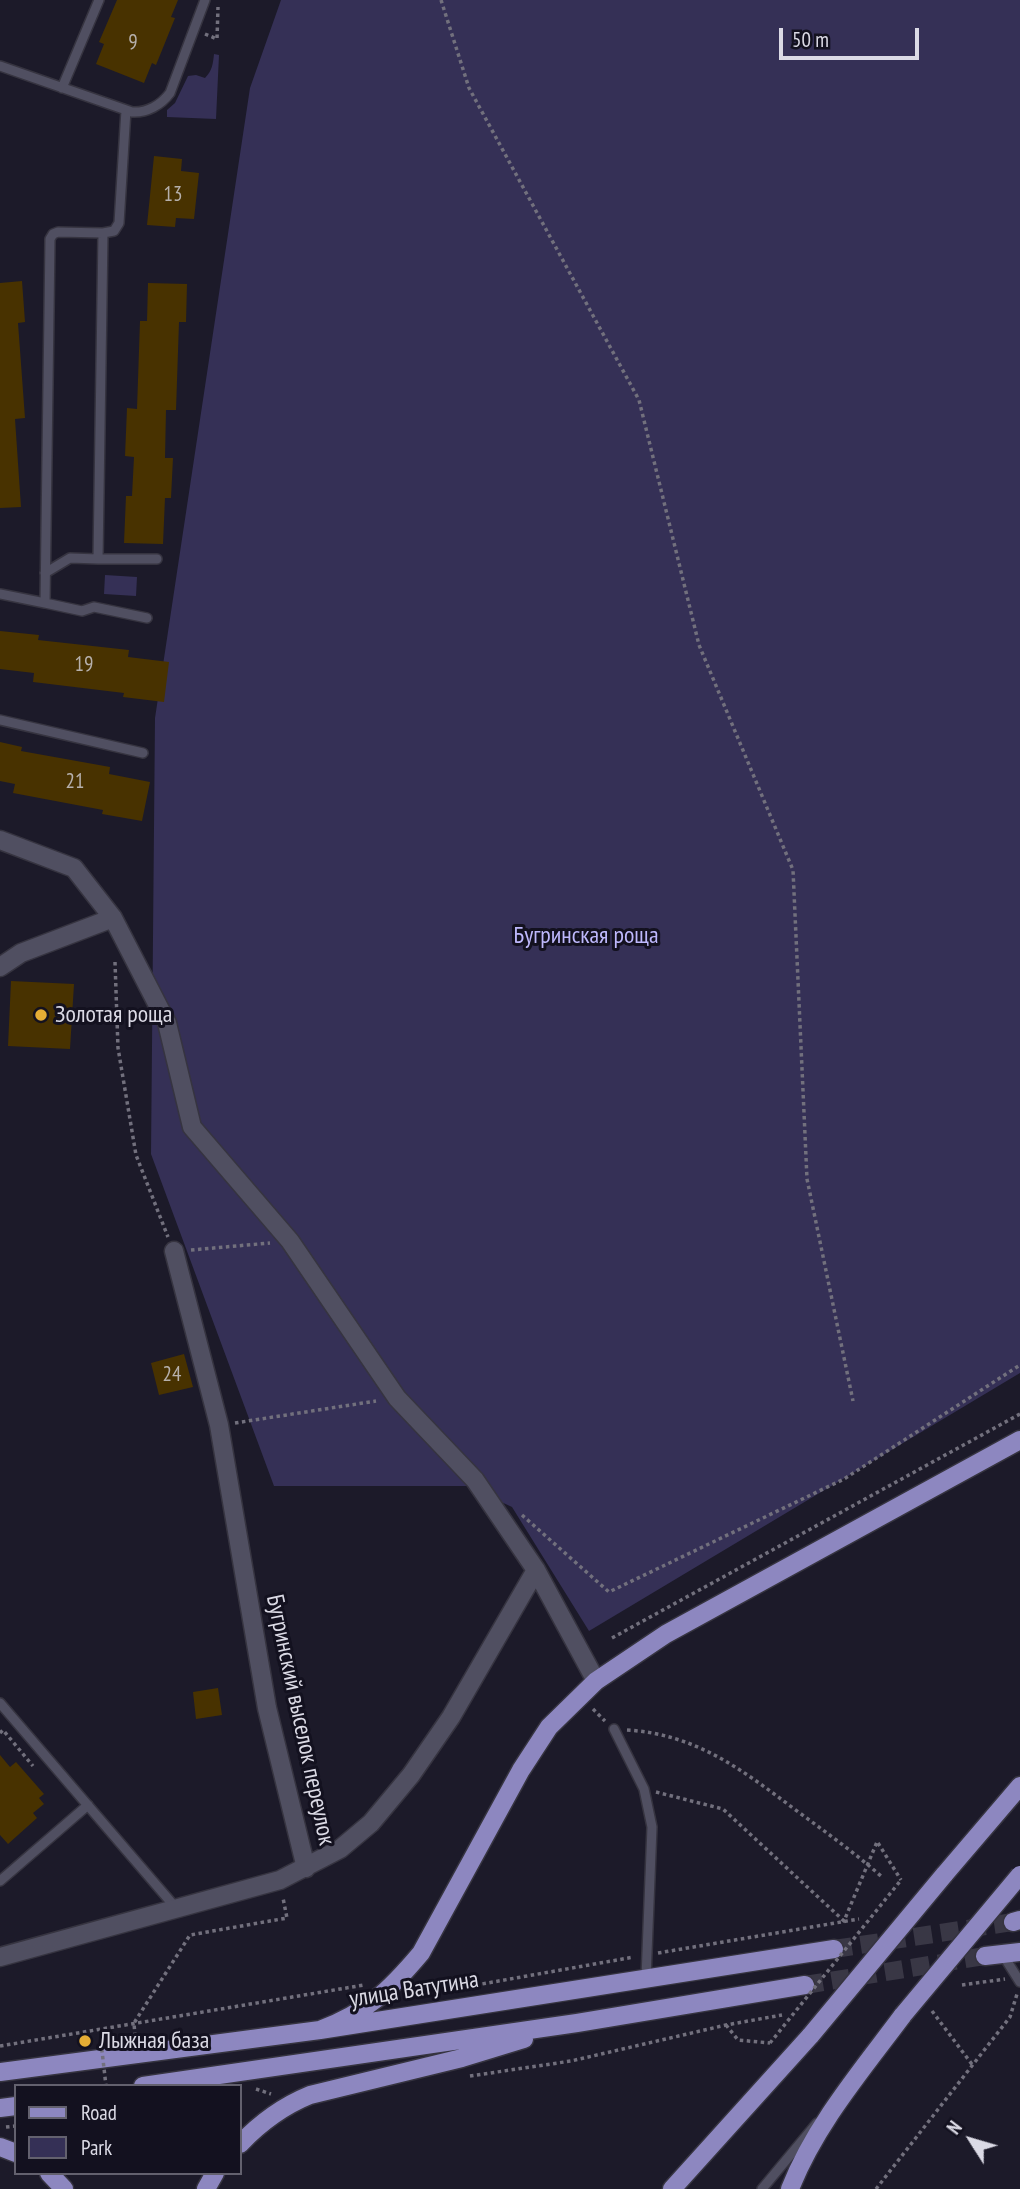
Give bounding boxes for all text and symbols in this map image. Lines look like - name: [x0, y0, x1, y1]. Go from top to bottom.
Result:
- scale bar: [782, 14, 922, 58]
- text: 50 m: [792, 26, 829, 53]
- house number: 9: [128, 30, 138, 56]
- house number: 13: [164, 182, 182, 208]
- house number: 19: [75, 652, 93, 678]
- house number: 21: [66, 769, 84, 795]
- park label: Бугринская роща: [513, 922, 659, 950]
- place label: Золотая роща: [55, 1001, 172, 1029]
- marker: Золотая роща: [33, 1007, 49, 1023]
- house number: 24: [163, 1362, 181, 1388]
- street label: Бугринский выселок переулок: [259, 1592, 341, 1848]
- street label: улица Ватутина: [347, 1966, 481, 2014]
- place label: Лыжная база: [99, 2027, 209, 2055]
- marker: Лыжная база: [77, 2033, 93, 2049]
- legend: [14, 2084, 242, 2175]
- text: Road: [81, 2099, 117, 2126]
- north arrow: [936, 2105, 1006, 2175]
- text: N: [942, 2116, 967, 2139]
- text: Park: [81, 2134, 112, 2161]

